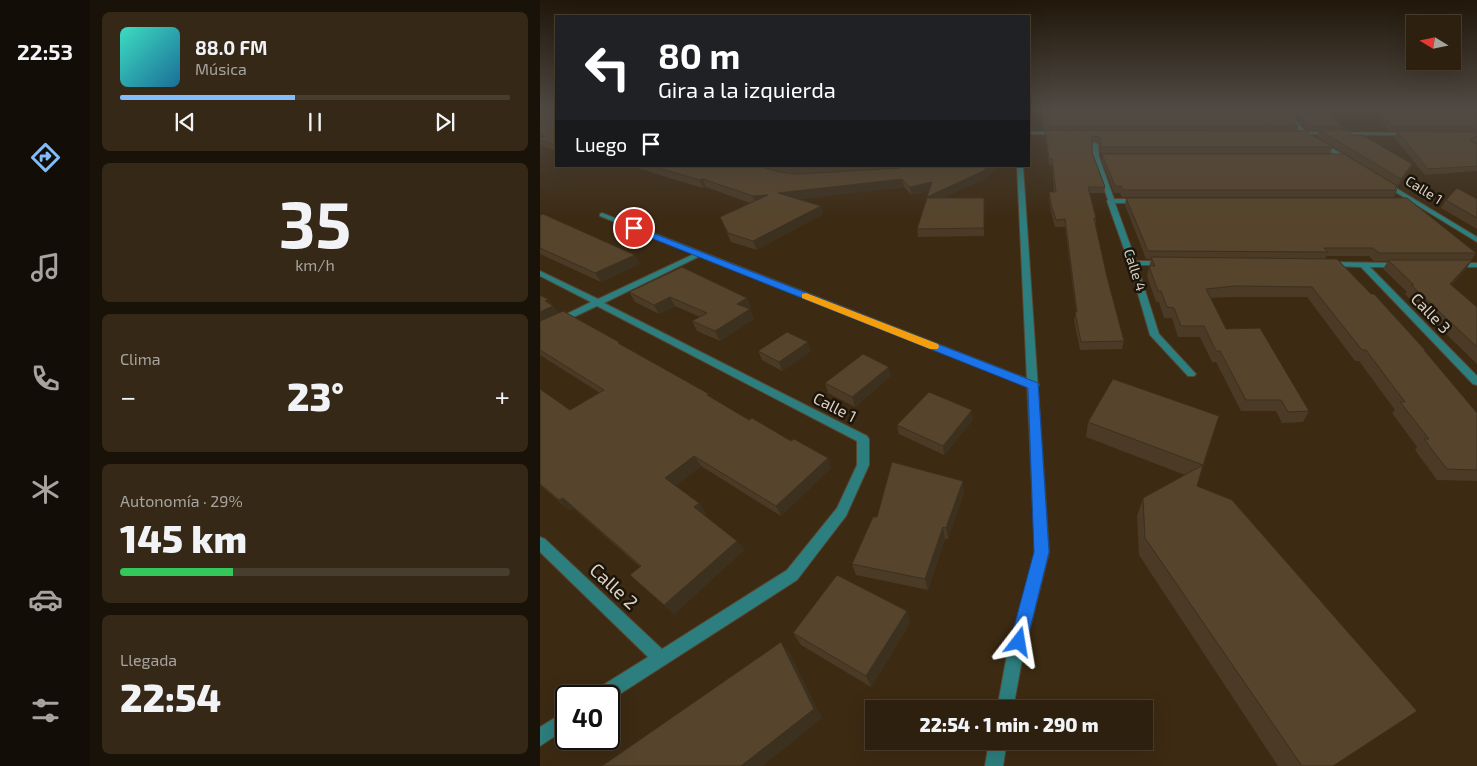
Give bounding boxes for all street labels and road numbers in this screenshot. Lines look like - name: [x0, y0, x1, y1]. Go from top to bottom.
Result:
- street label: Calle 1: [1403, 172, 1446, 207]
- street label: Calle 4: [1121, 247, 1150, 293]
- street label: Calle 3: [1408, 289, 1455, 337]
- street label: Calle 1: [810, 388, 860, 425]
- street label: Calle 2: [585, 558, 643, 614]

